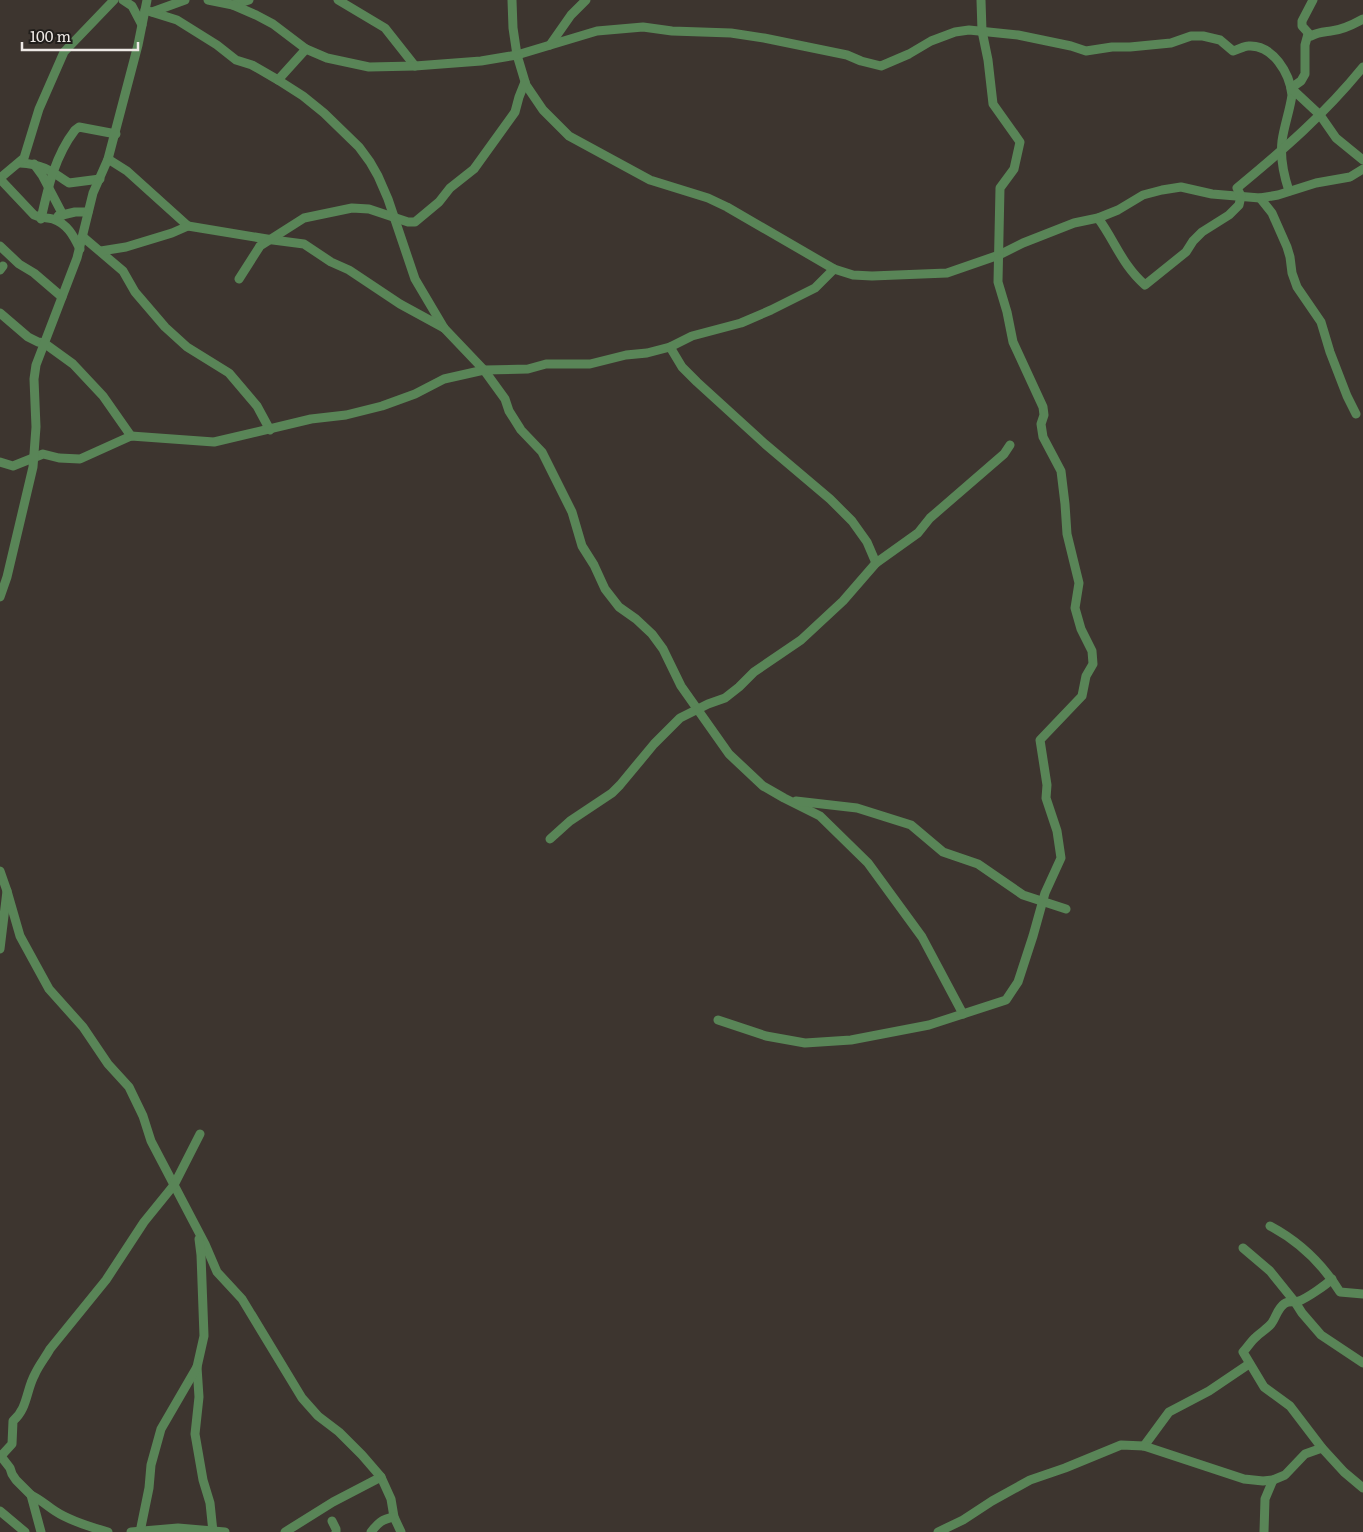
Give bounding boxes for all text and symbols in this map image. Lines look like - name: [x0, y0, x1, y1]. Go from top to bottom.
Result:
- scale bar: [22, 20, 139, 52]
- text: 100 m: [30, 24, 71, 47]

